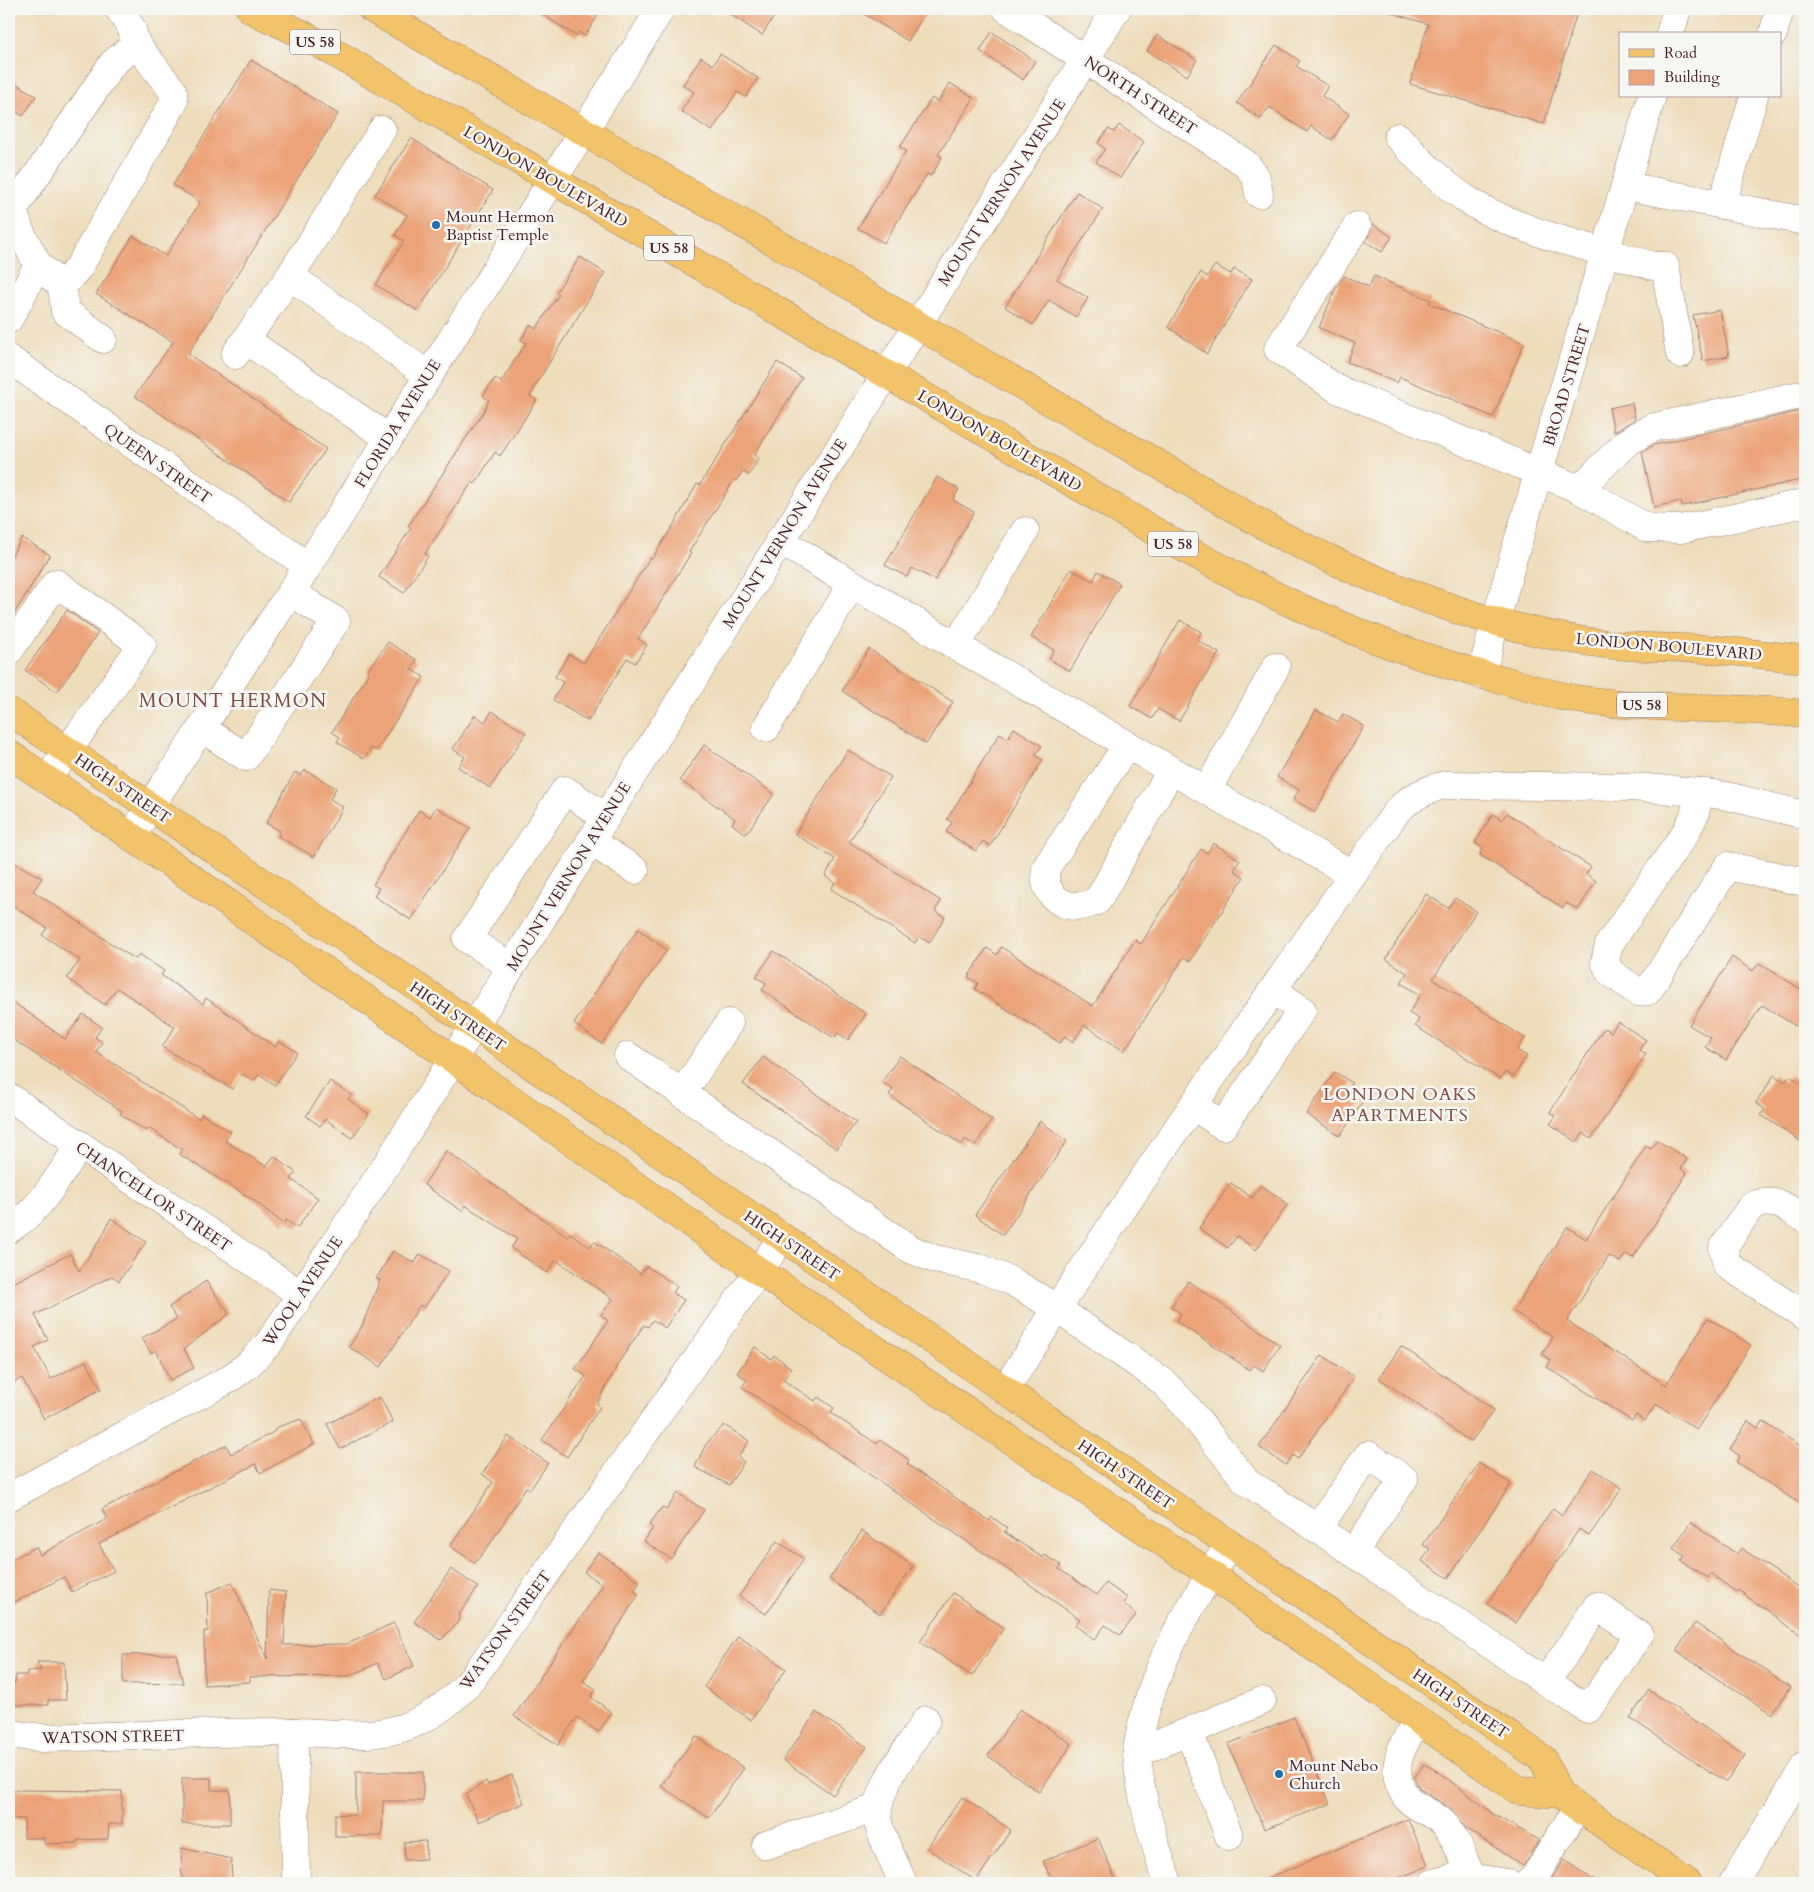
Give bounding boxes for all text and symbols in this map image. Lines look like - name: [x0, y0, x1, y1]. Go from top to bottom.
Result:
- road number: US 58: [290, 30, 340, 54]
- legend: [1619, 32, 1782, 98]
- text: Road: [1664, 43, 1697, 63]
- street label: NORTH STREET: [1080, 51, 1201, 141]
- text: Building: [1664, 67, 1720, 87]
- street label: MOUNT VERNON AVENUE: [933, 94, 1071, 291]
- street label: LONDON BOULEVARD: [459, 121, 632, 233]
- place label: Mount Hermon Baptist Temple: [446, 206, 555, 246]
- marker: Mount Hermon Baptist Temple: [430, 219, 442, 231]
- road number: US 58: [644, 236, 694, 260]
- street label: BROAD STREET: [1538, 321, 1596, 449]
- street label: FLORIDA AVENUE: [349, 355, 446, 492]
- street label: LONDON BOULEVARD: [913, 385, 1086, 497]
- street label: QUEEN STREET: [99, 418, 216, 509]
- street label: MOUNT VERNON AVENUE: [717, 435, 852, 632]
- road number: US 58: [1148, 532, 1198, 556]
- street label: LONDON BOULEVARD: [1575, 628, 1763, 666]
- district label: MOUNT HERMON: [139, 688, 327, 714]
- road number: US 58: [1617, 692, 1667, 718]
- street label: HIGH STREET: [70, 749, 175, 829]
- street label: MOUNT VERNON AVENUE: [501, 778, 636, 975]
- street label: HIGH STREET: [405, 977, 510, 1057]
- district label: LONDON OAKS APARTMENTS: [1323, 1082, 1477, 1128]
- street label: CHANCELLOR STREET: [71, 1136, 236, 1257]
- street label: HIGH STREET: [739, 1206, 844, 1286]
- street label: WOOL AVENUE: [257, 1232, 348, 1352]
- street label: HIGH STREET: [1073, 1435, 1178, 1515]
- street label: WATSON STREET: [454, 1566, 557, 1696]
- street label: HIGH STREET: [1408, 1664, 1513, 1744]
- street label: WATSON STREET: [40, 1725, 185, 1749]
- place label: Mount Nebo Church: [1289, 1755, 1378, 1795]
- marker: Mount Nebo Church: [1273, 1768, 1285, 1780]

